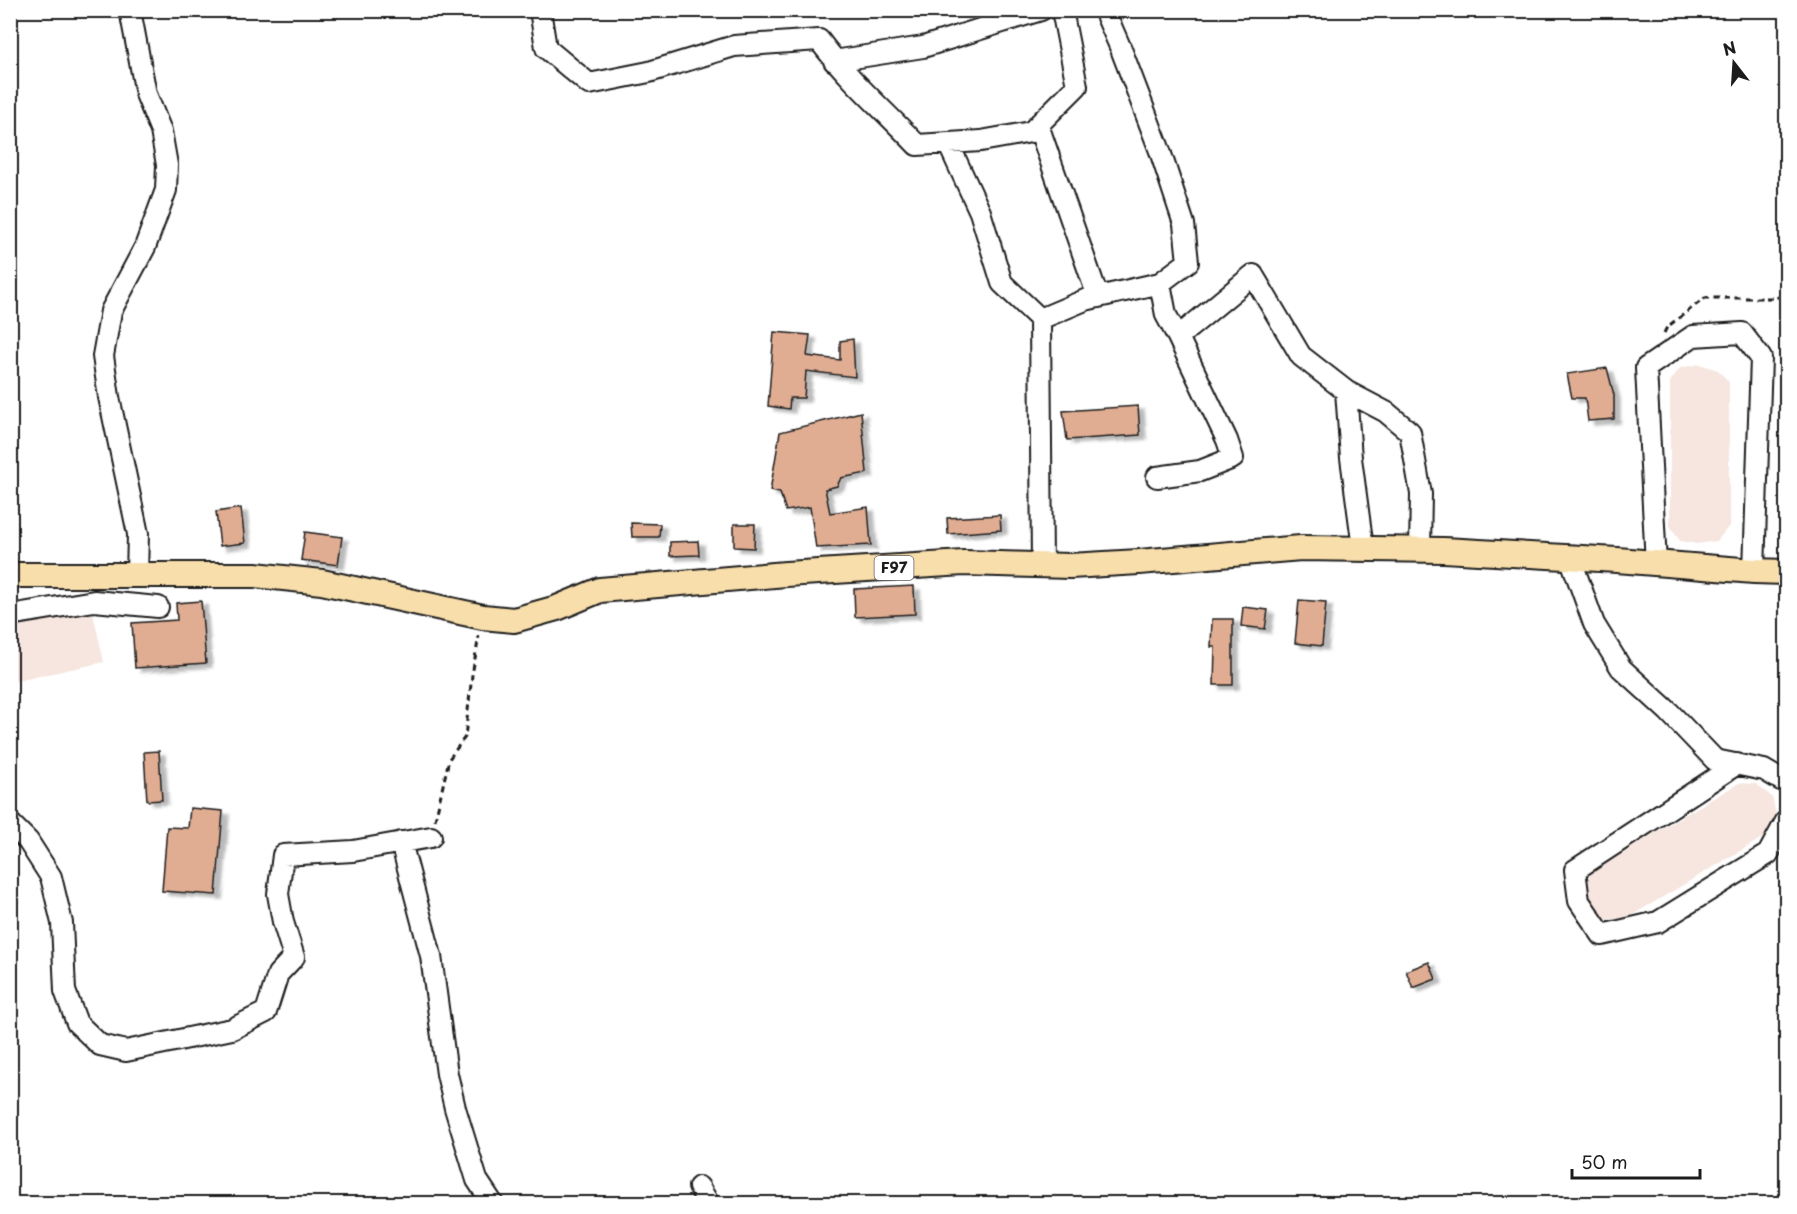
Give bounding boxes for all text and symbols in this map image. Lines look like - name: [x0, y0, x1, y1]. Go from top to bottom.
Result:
- north arrow: [1704, 33, 1764, 93]
- text: N: [1720, 34, 1739, 61]
- road number: F97: [874, 556, 914, 580]
- scale bar: [1572, 1142, 1700, 1180]
- text: 50 m: [1581, 1148, 1628, 1175]

